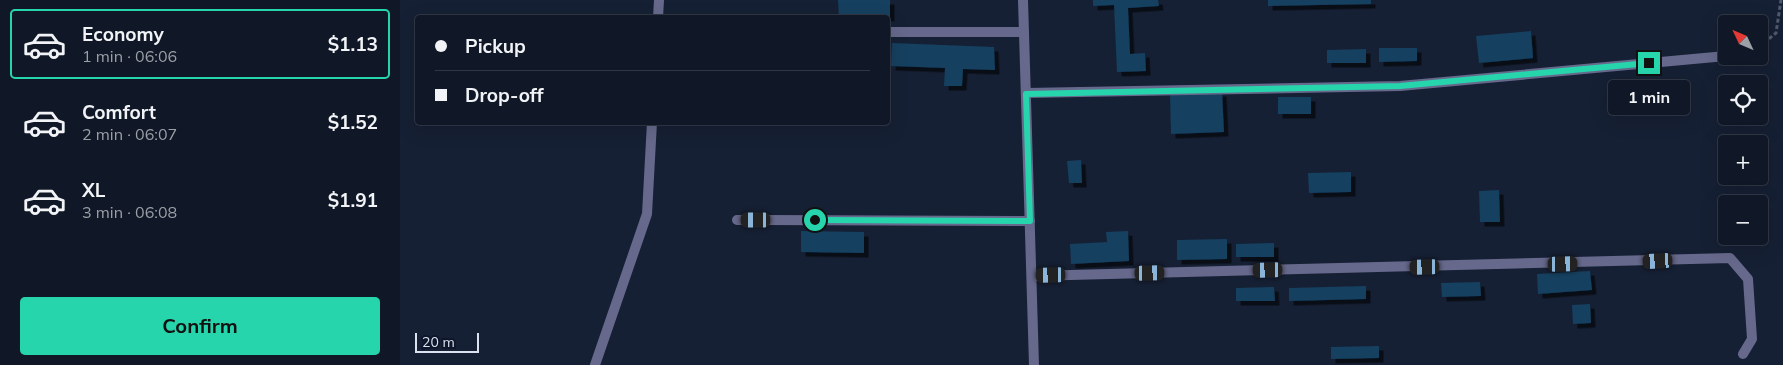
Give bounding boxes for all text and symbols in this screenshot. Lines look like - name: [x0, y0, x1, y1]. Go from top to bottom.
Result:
- north arrow: [1718, 15, 1768, 65]
- map controls: [1718, 15, 1768, 245]
- icon: car: [22, 22, 67, 67]
- text: Economy: [82, 22, 164, 46]
- text: $1.13: [328, 32, 378, 56]
- text: Pickup: [465, 34, 526, 58]
- text: 1 min · 06:06: [82, 46, 177, 66]
- route end: [1638, 52, 1660, 74]
- button: locate: [1718, 75, 1768, 125]
- callout: 1 min: [1608, 80, 1690, 116]
- text: Drop-off: [465, 83, 543, 107]
- text: 1 min: [1628, 87, 1670, 107]
- icon: car: [22, 100, 67, 145]
- text: Comfort: [82, 100, 156, 124]
- text: $1.52: [328, 110, 378, 134]
- text: 2 min · 06:07: [82, 124, 177, 144]
- button: +: [1718, 135, 1768, 185]
- icon: car: [22, 178, 67, 223]
- text: XL: [82, 178, 105, 202]
- text: $1.91: [328, 188, 378, 212]
- button: −: [1718, 195, 1768, 245]
- text: 3 min · 06:08: [82, 202, 177, 222]
- route start: [804, 209, 826, 231]
- car: [741, 213, 771, 228]
- car: [1642, 253, 1673, 269]
- car: [1547, 256, 1578, 272]
- car: [1409, 259, 1440, 275]
- car: [1252, 262, 1283, 278]
- car: [1134, 265, 1165, 281]
- car: [1035, 267, 1066, 283]
- button: Confirm: [20, 297, 380, 355]
- scale bar: [415, 330, 479, 353]
- text: 20 m: [422, 333, 455, 351]

